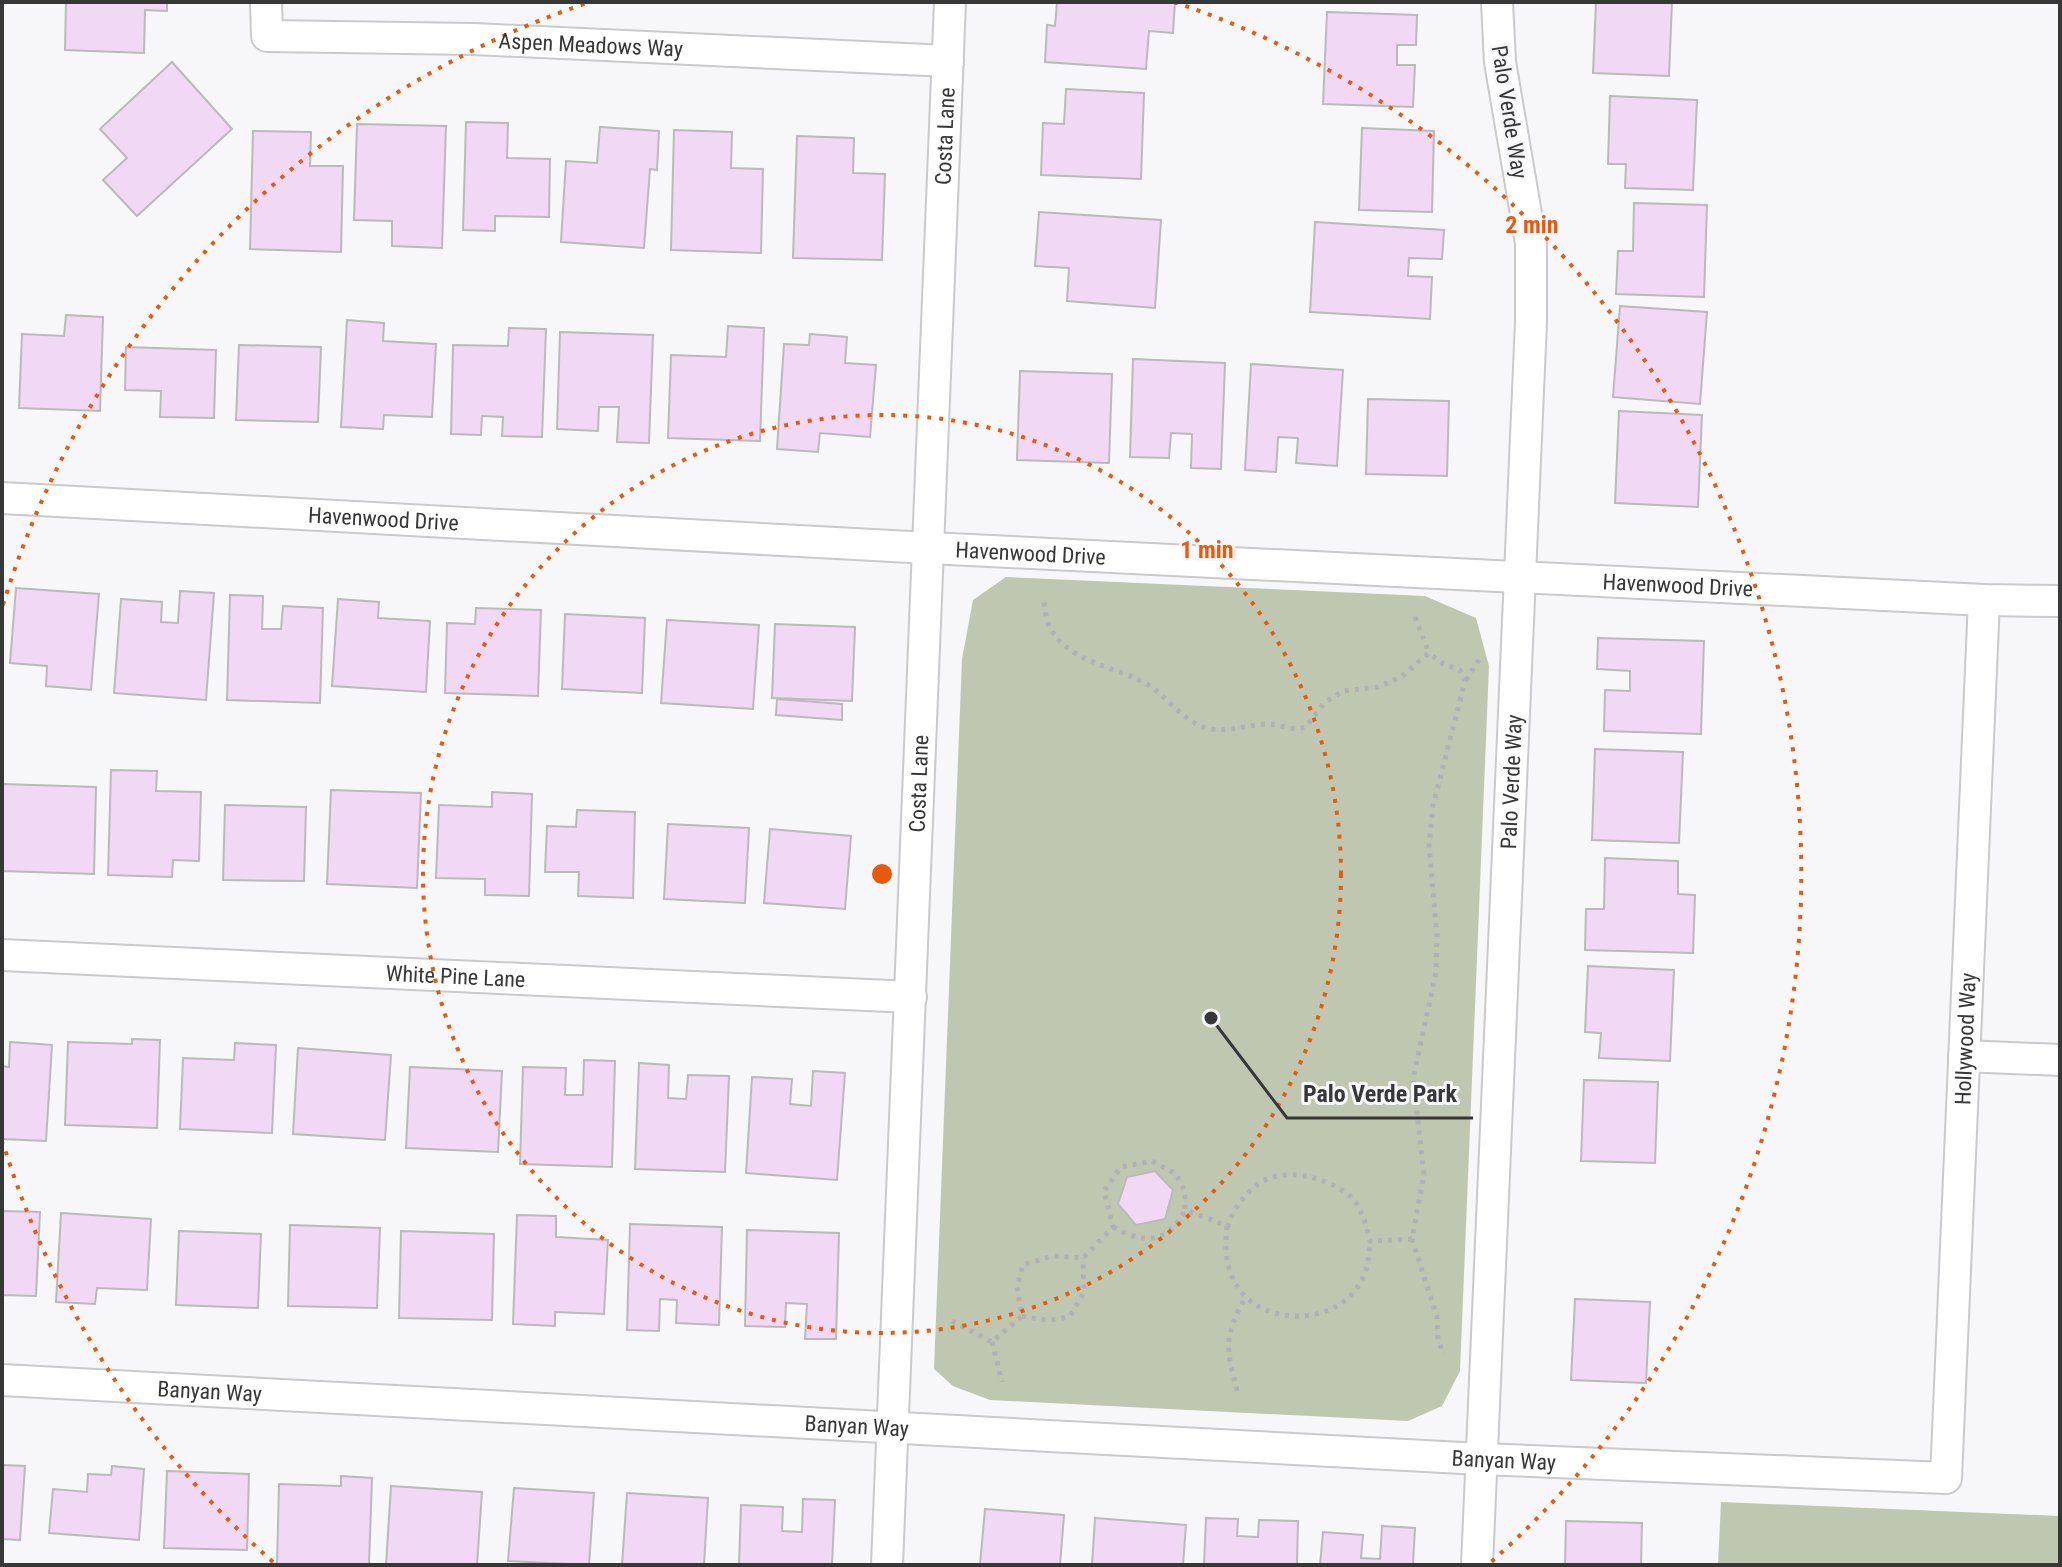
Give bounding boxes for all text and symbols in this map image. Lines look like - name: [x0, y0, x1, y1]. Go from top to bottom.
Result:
- street label: Aspen Meadows Way: [498, 28, 684, 62]
- street label: Palo Verde Way: [1487, 44, 1532, 181]
- street label: Costa Lane: [931, 87, 960, 185]
- text: 2 min: [1505, 211, 1559, 239]
- street label: Havenwood Drive: [308, 503, 459, 536]
- text: 1 min: [1180, 536, 1234, 564]
- street label: Havenwood Drive: [955, 537, 1106, 570]
- street label: Havenwood Drive: [1602, 569, 1754, 602]
- street label: Palo Verde Way: [1496, 714, 1527, 850]
- street label: Costa Lane: [905, 734, 933, 833]
- centre of rings: [868, 860, 896, 888]
- street label: White Pine Lane: [385, 961, 526, 992]
- street label: Hollywood Way: [1950, 972, 1981, 1106]
- callout: Palo Verde Park: [1287, 1070, 1473, 1118]
- text: Palo Verde Park: [1303, 1080, 1458, 1108]
- street label: Banyan Way: [157, 1376, 263, 1407]
- street label: Banyan Way: [804, 1411, 910, 1441]
- street label: Banyan Way: [1451, 1445, 1557, 1475]

